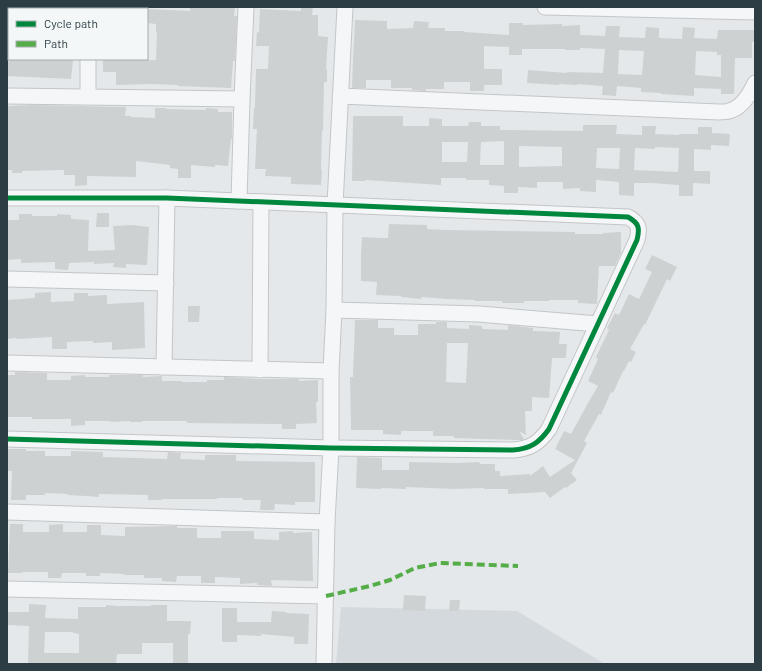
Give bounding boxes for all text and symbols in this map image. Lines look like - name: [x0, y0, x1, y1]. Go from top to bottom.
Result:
- legend: [8, 8, 148, 60]
- text: Cycle path: [44, 16, 98, 30]
- text: Path: [44, 36, 68, 50]

